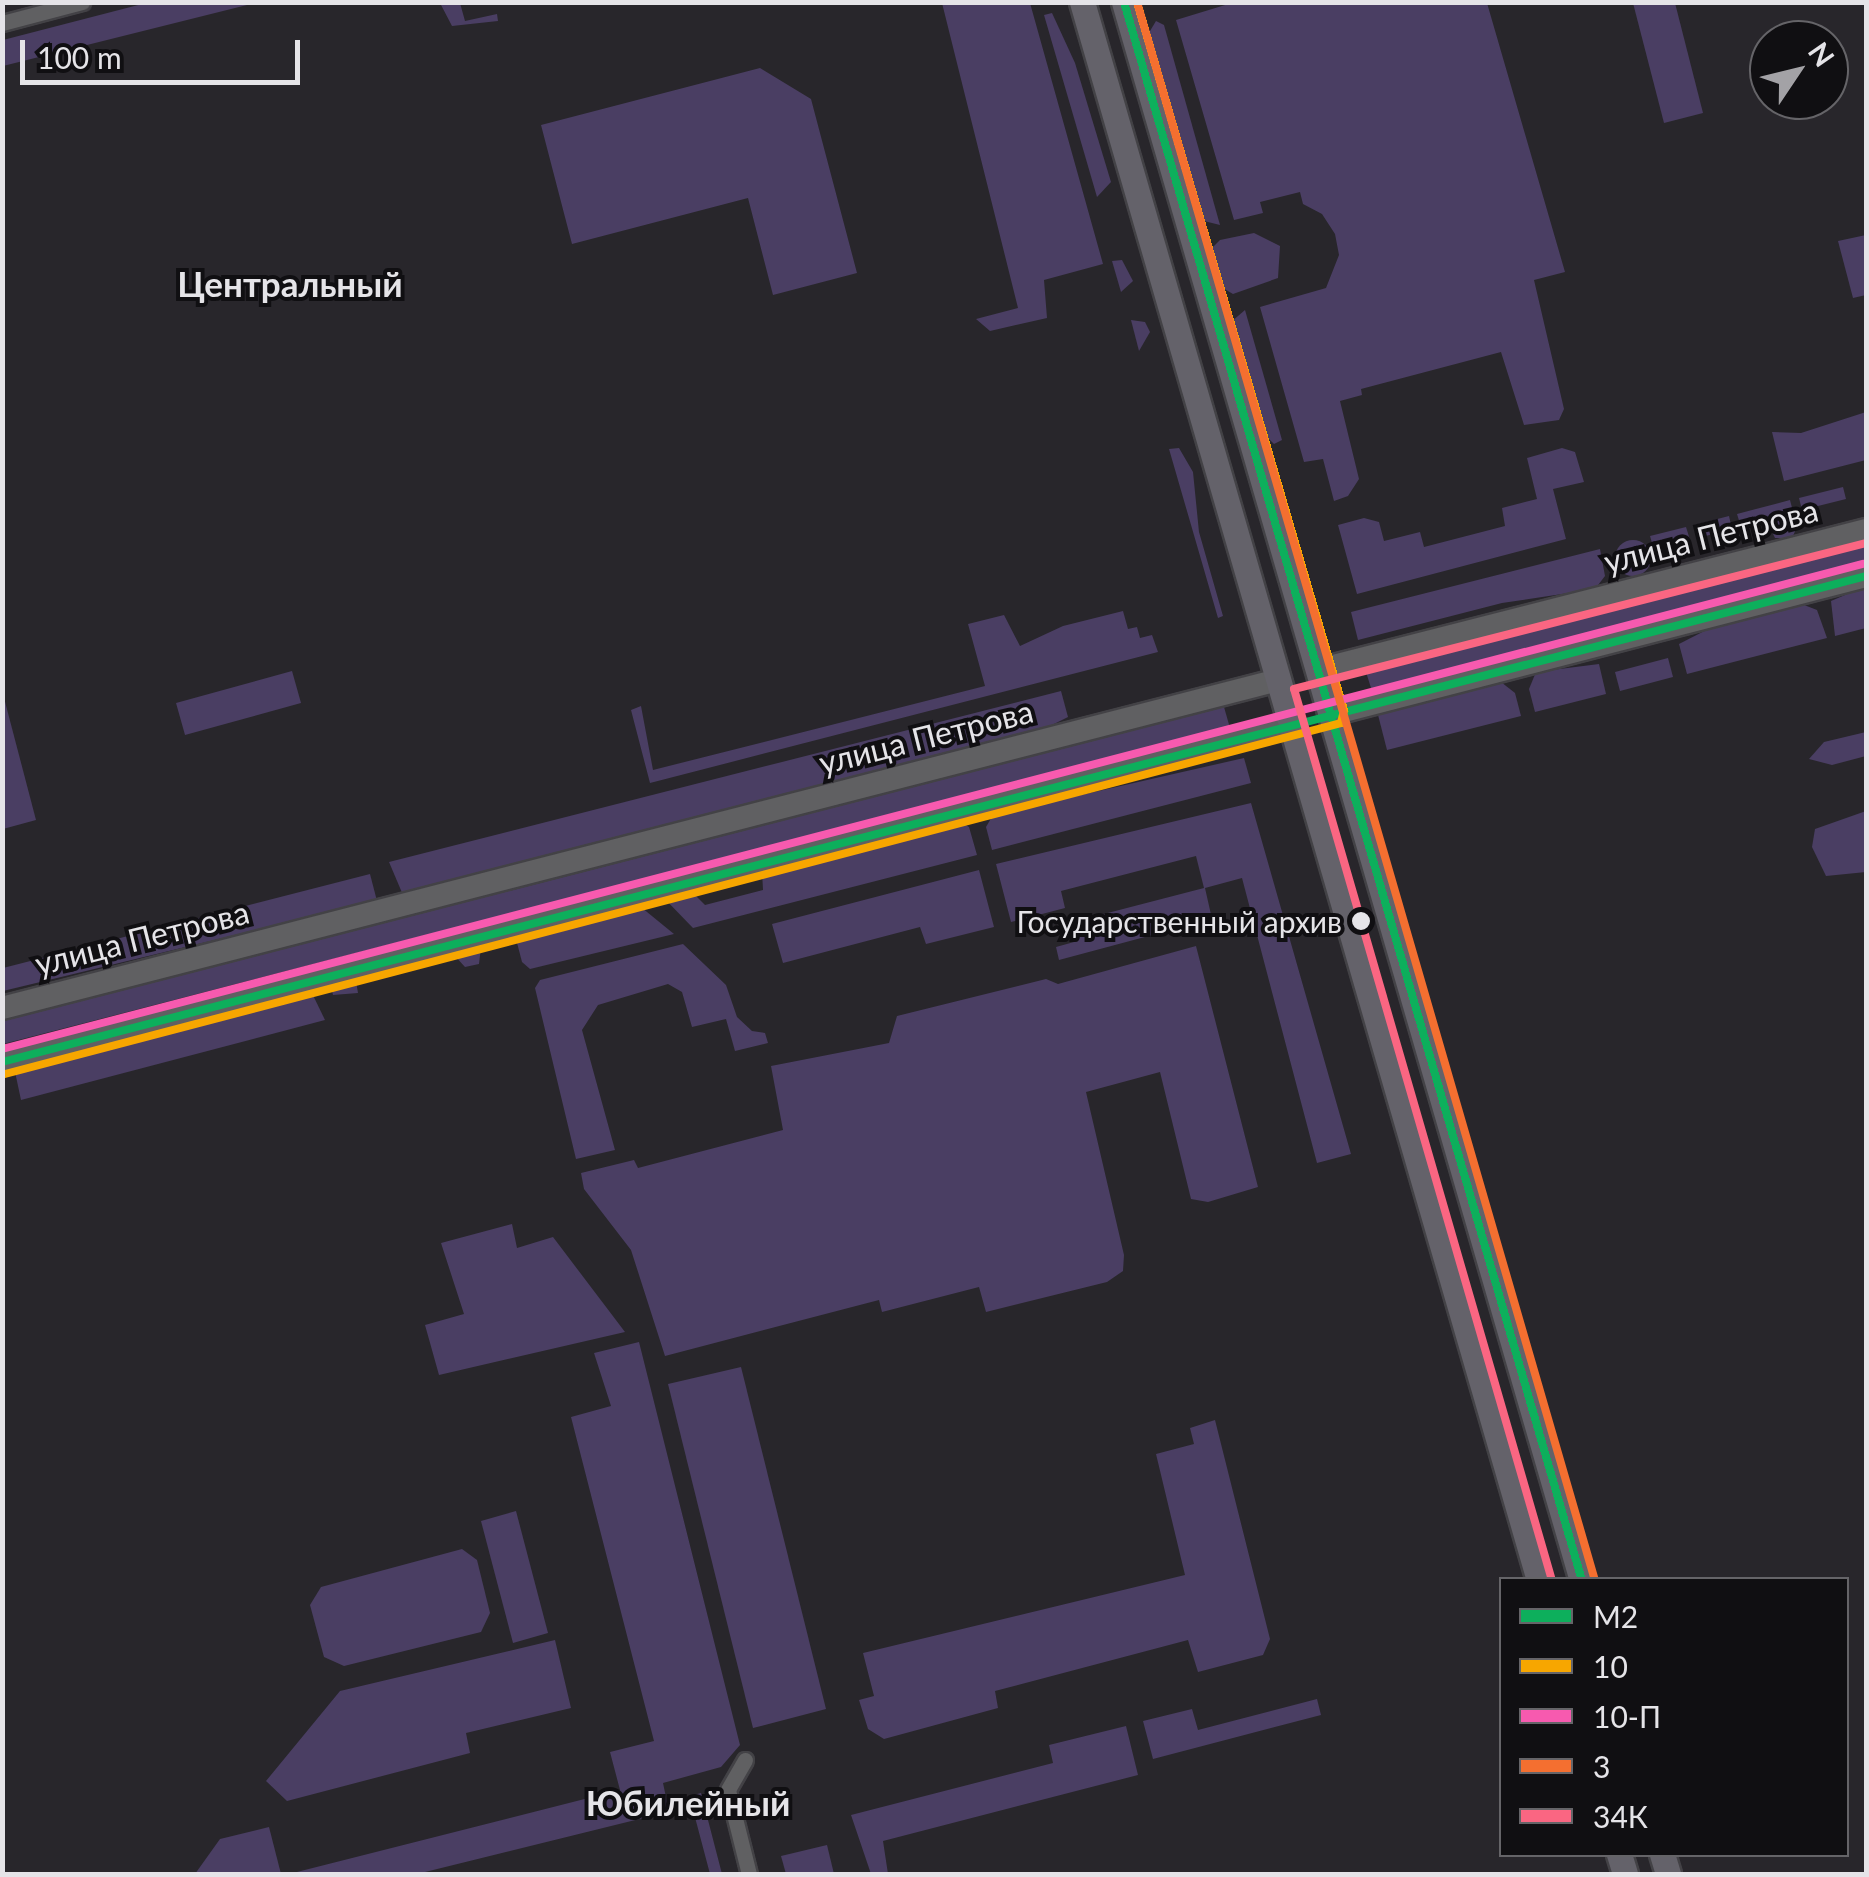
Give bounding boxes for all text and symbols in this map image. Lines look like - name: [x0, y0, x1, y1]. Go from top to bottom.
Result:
- scale bar: [25, 20, 305, 82]
- north arrow: [1749, 20, 1849, 120]
- text: N: [1802, 35, 1842, 73]
- text: 100 m: [37, 39, 122, 75]
- district label: Центральный: [177, 262, 403, 304]
- street label: улица Петрова: [1600, 491, 1822, 581]
- street label: улица Петрова: [815, 692, 1037, 782]
- street label: улица Петрова: [31, 893, 253, 983]
- place label: Государственный архив: [1017, 903, 1342, 939]
- marker: Государственный архив: [1351, 911, 1371, 931]
- legend: [1499, 1577, 1849, 1857]
- text: М2: [1593, 1598, 1638, 1634]
- text: 10: [1593, 1648, 1628, 1684]
- text: 10-П: [1593, 1698, 1661, 1734]
- text: 3: [1593, 1748, 1610, 1784]
- district label: Юбилейный: [586, 1781, 790, 1823]
- text: 34К: [1593, 1798, 1648, 1834]

